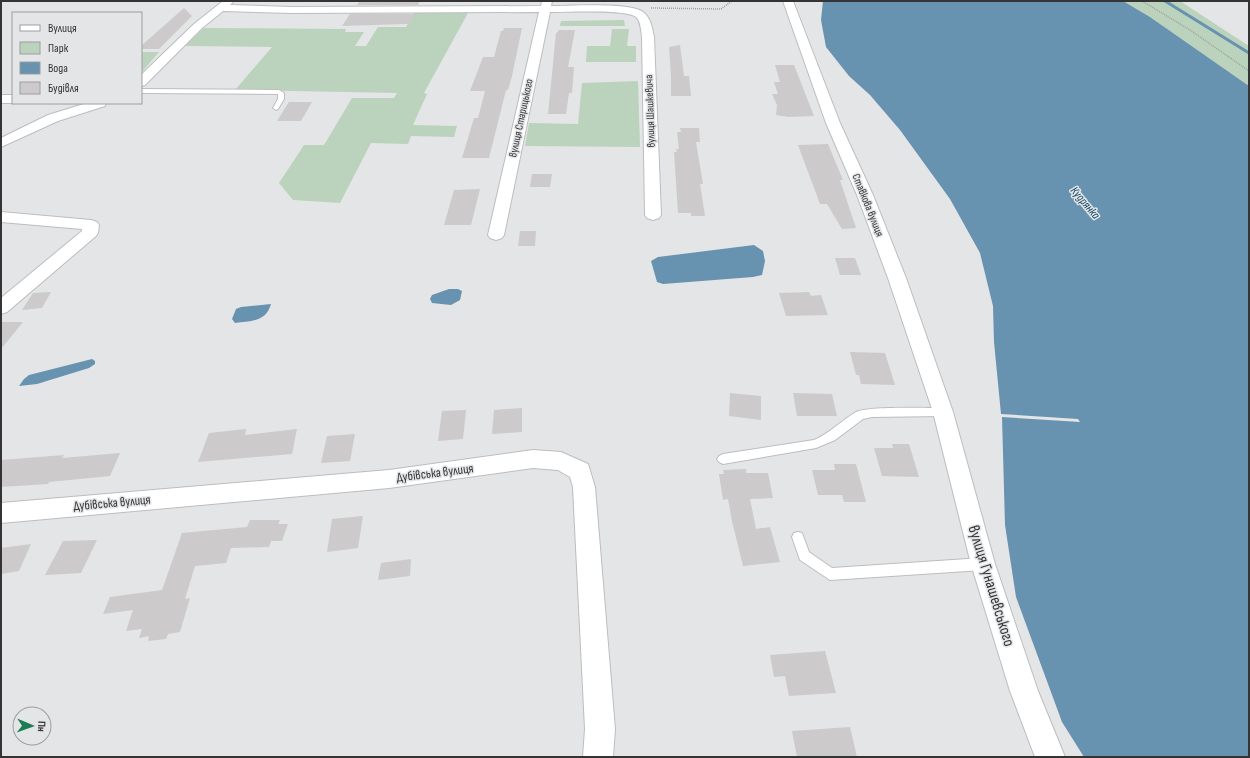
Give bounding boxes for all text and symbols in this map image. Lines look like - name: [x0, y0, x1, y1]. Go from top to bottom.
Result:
- legend: [12, 12, 142, 104]
- text: Вулиця: [48, 21, 77, 36]
- text: Парк: [48, 41, 69, 56]
- text: Вода: [48, 61, 68, 76]
- street label: вулиця Шашкевича: [642, 74, 658, 148]
- street label: вулиця Старицького: [506, 77, 536, 158]
- text: Будівля: [48, 81, 79, 96]
- street label: Ставкова вулиця: [850, 172, 886, 238]
- water label: Кудрянка: [1067, 184, 1103, 222]
- street label: Дубівська вулиця: [396, 460, 474, 486]
- street label: Дубівська вулиця: [73, 492, 151, 514]
- street label: вулиця Гунашевського: [964, 523, 1018, 649]
- north arrow: [12, 706, 52, 746]
- text: Пн: [35, 721, 48, 732]

